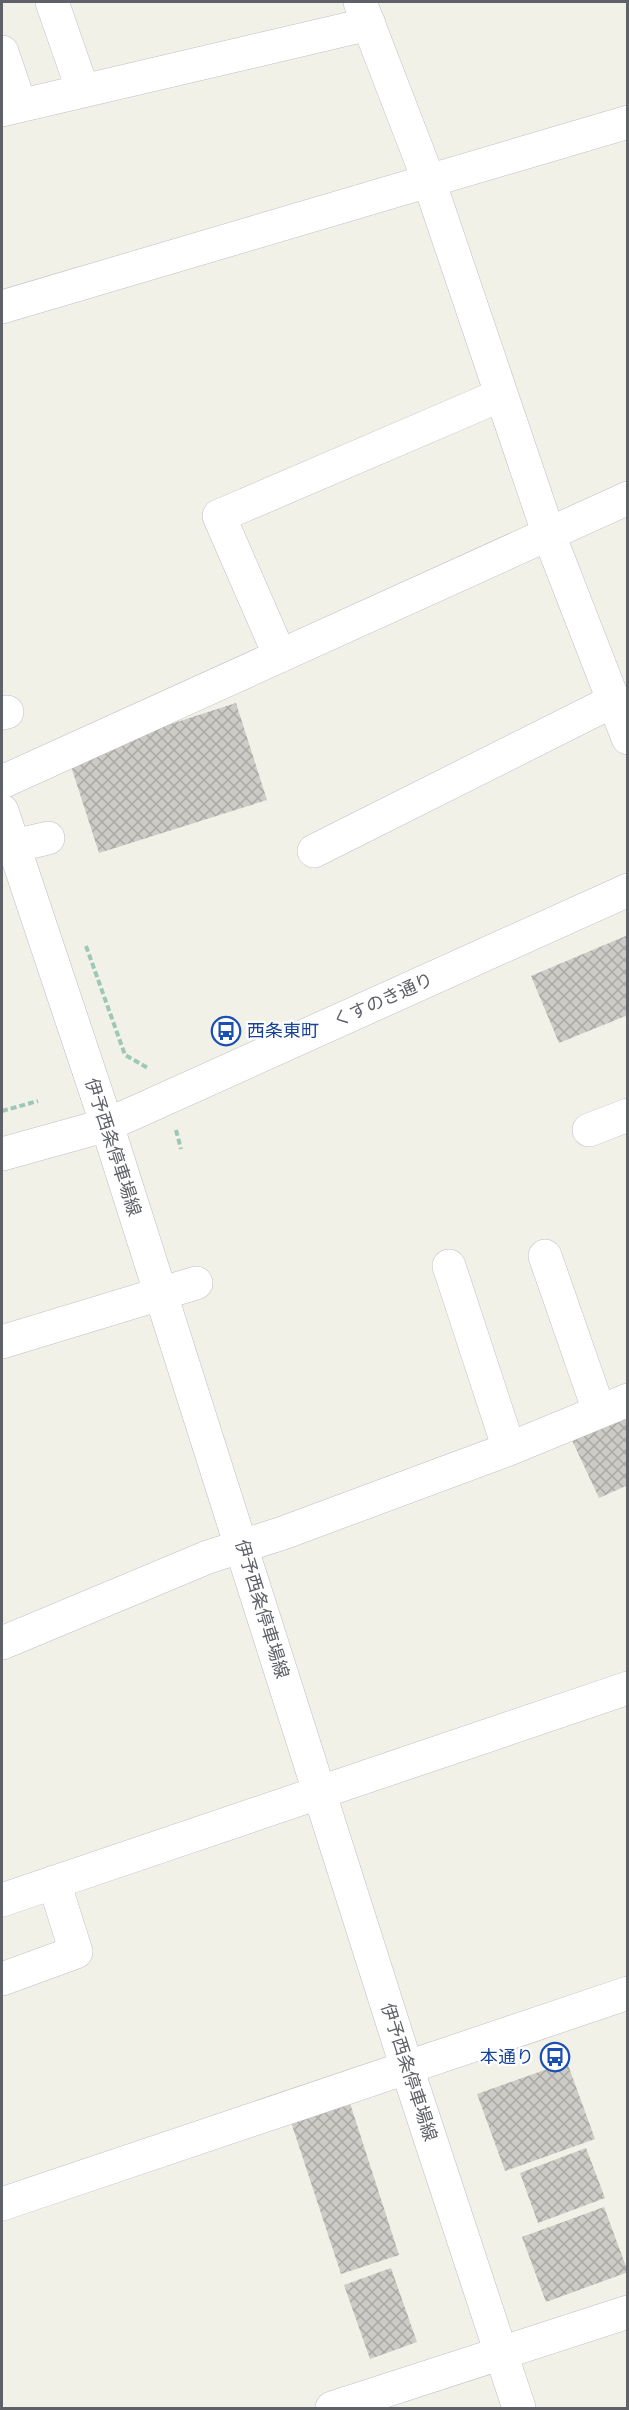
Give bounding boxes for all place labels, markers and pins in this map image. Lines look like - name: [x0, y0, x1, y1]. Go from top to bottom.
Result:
- bus stop icon: 西条東町: [210, 1015, 242, 1047]
- place label: 西条東町: [247, 1019, 319, 1043]
- bus stop icon: 本通り: [539, 2041, 571, 2073]
- place label: 本通り: [480, 2045, 534, 2069]

